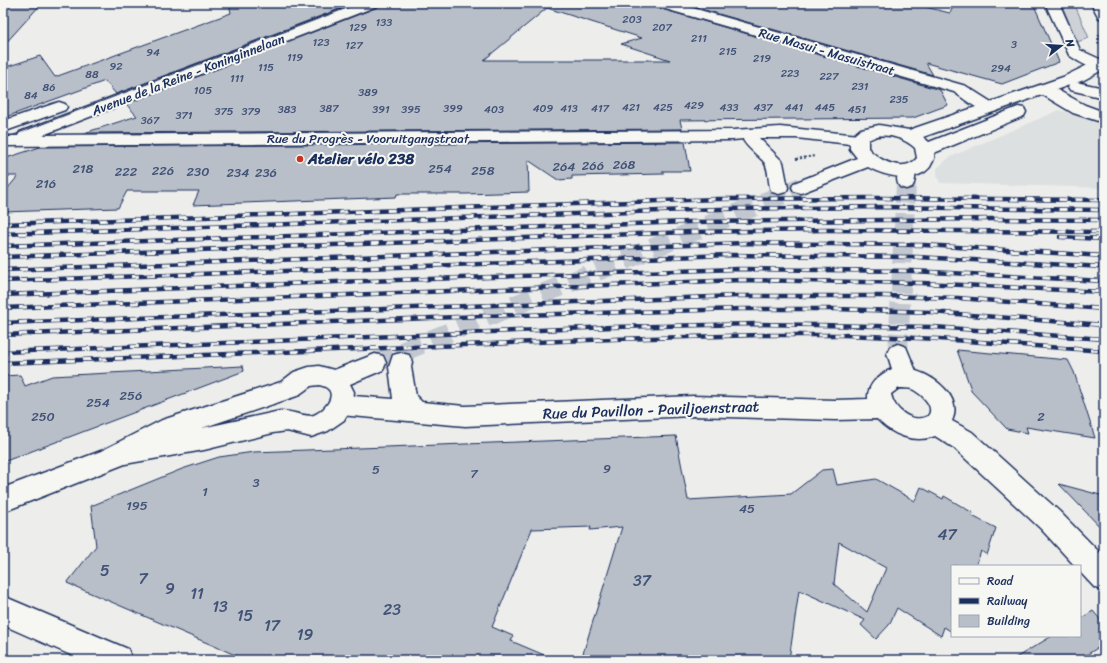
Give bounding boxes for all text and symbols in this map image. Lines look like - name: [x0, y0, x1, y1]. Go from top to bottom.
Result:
- house number: 203: [622, 10, 642, 29]
- house number: 133: [376, 13, 392, 32]
- house number: 129: [349, 18, 367, 37]
- house number: 207: [652, 18, 673, 37]
- street label: Rue Masui - Masuistraat: [756, 21, 898, 82]
- north arrow: [1041, 26, 1081, 66]
- street label: Avenue de la Reine - Koninginnelaan: [87, 27, 288, 122]
- house number: 211: [691, 29, 707, 48]
- house number: 123: [312, 33, 330, 52]
- house number: 3: [1011, 35, 1017, 54]
- house number: 127: [345, 36, 363, 55]
- text: N: [1060, 36, 1080, 50]
- house number: 215: [719, 42, 737, 61]
- house number: 94: [146, 43, 160, 62]
- house number: 119: [287, 48, 303, 67]
- house number: 219: [753, 49, 771, 68]
- house number: 92: [109, 57, 123, 76]
- house number: 115: [258, 58, 274, 77]
- house number: 294: [991, 59, 1011, 78]
- house number: 223: [781, 64, 799, 83]
- house number: 88: [85, 65, 99, 84]
- house number: 227: [820, 67, 839, 86]
- house number: 111: [230, 69, 244, 88]
- house number: 231: [851, 77, 869, 96]
- house number: 86: [43, 78, 55, 97]
- house number: 105: [194, 81, 212, 100]
- house number: 389: [358, 83, 378, 102]
- house number: 84: [24, 86, 38, 105]
- house number: 235: [889, 90, 909, 109]
- house number: 429: [684, 96, 704, 115]
- house number: 421: [622, 98, 640, 117]
- house number: 425: [653, 98, 673, 117]
- house number: 433: [720, 98, 738, 117]
- house number: 437: [753, 98, 773, 117]
- house number: 441: [785, 98, 804, 117]
- house number: 445: [815, 98, 836, 117]
- house number: 387: [320, 99, 339, 118]
- house number: 399: [443, 99, 463, 118]
- house number: 409: [533, 99, 554, 118]
- house number: 413: [560, 99, 578, 118]
- house number: 417: [591, 99, 610, 118]
- house number: 383: [278, 100, 296, 119]
- house number: 391: [372, 100, 390, 119]
- house number: 395: [401, 100, 421, 119]
- house number: 403: [484, 100, 504, 119]
- house number: 451: [848, 100, 866, 119]
- house number: 375: [214, 102, 234, 121]
- house number: 379: [241, 102, 261, 121]
- house number: 371: [175, 106, 193, 125]
- house number: 367: [141, 111, 160, 130]
- street label: Rue du Progrès - Vooruitgangstraat: [267, 127, 470, 150]
- place label: Atelier vélo 238: [307, 146, 415, 172]
- house number: 268: [613, 153, 636, 176]
- marker: Atelier vélo 238: [295, 154, 305, 164]
- house number: 266: [582, 154, 604, 177]
- house number: 264: [552, 155, 576, 178]
- house number: 218: [73, 157, 94, 180]
- house number: 254: [428, 157, 452, 180]
- house number: 226: [152, 159, 174, 182]
- house number: 258: [471, 159, 495, 182]
- house number: 222: [115, 160, 138, 183]
- house number: 230: [187, 160, 209, 183]
- house number: 234: [227, 161, 249, 184]
- house number: 236: [255, 161, 277, 184]
- house number: 216: [36, 172, 56, 195]
- house number: 256: [120, 384, 142, 407]
- house number: 254: [86, 391, 110, 414]
- street label: Rue du Pavillon - Paviljoenstraat: [542, 393, 760, 427]
- house number: 250: [31, 405, 55, 428]
- house number: 2: [1037, 405, 1045, 428]
- house number: 9: [603, 457, 611, 480]
- house number: 5: [372, 458, 380, 481]
- house number: 7: [470, 462, 479, 485]
- house number: 3: [252, 471, 260, 494]
- house number: 1: [202, 480, 208, 503]
- house number: 195: [126, 494, 148, 517]
- house number: 45: [739, 497, 755, 520]
- house number: 47: [937, 520, 957, 549]
- house number: 5: [100, 556, 110, 585]
- house number: 7: [138, 564, 148, 593]
- legend: [951, 565, 1081, 637]
- house number: 37: [633, 566, 652, 595]
- text: Road: [987, 570, 1014, 592]
- house number: 9: [165, 574, 175, 603]
- house number: 11: [190, 579, 204, 608]
- text: Railway: [987, 590, 1028, 612]
- house number: 13: [212, 592, 228, 621]
- house number: 23: [383, 595, 401, 624]
- house number: 15: [237, 601, 254, 630]
- text: Building: [987, 610, 1030, 632]
- house number: 17: [264, 611, 281, 640]
- house number: 19: [297, 620, 314, 649]

